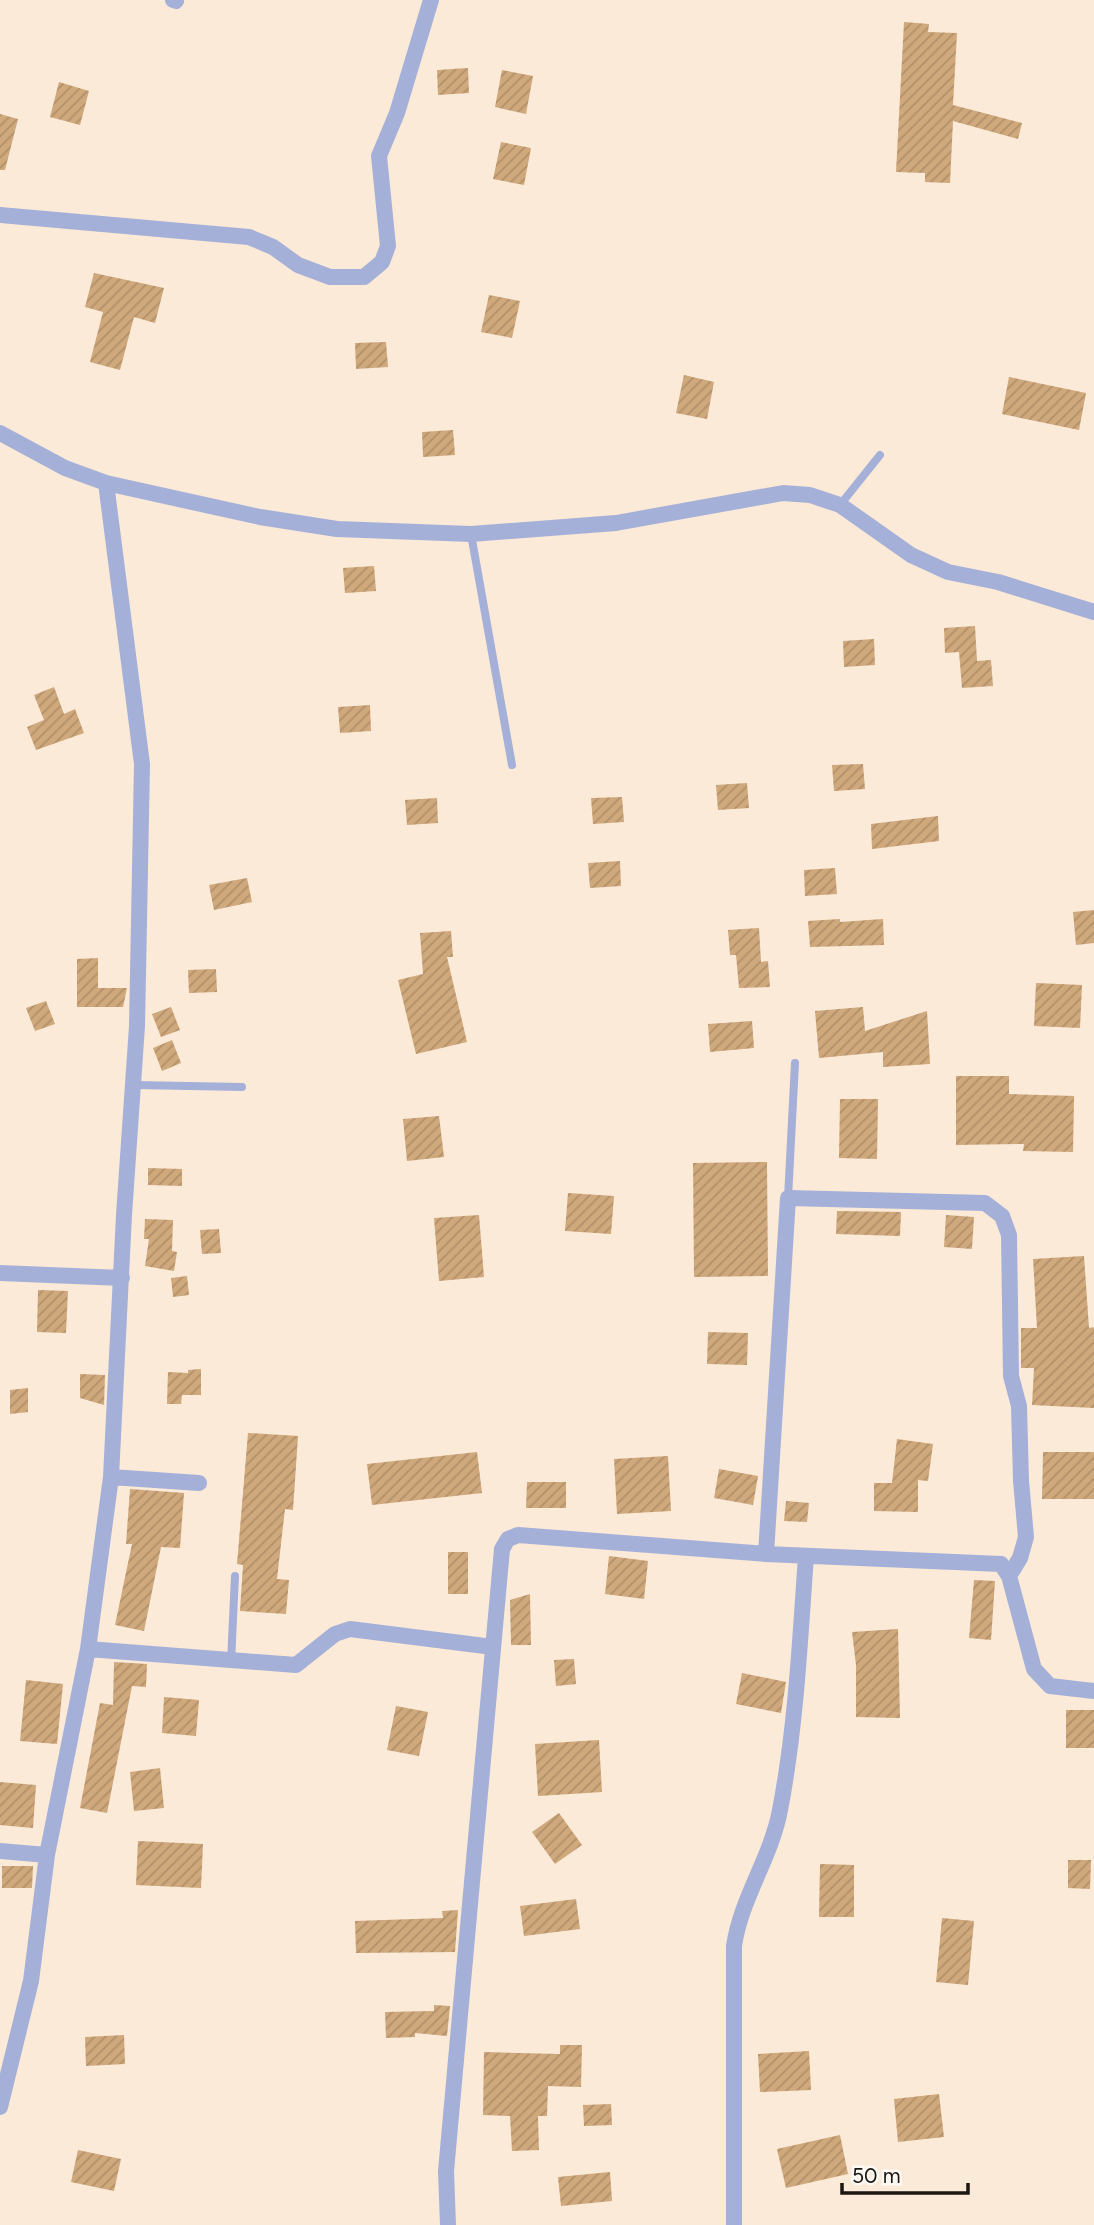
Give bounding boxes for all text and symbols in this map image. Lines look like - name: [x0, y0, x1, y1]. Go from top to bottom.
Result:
- scale bar: [842, 2152, 968, 2196]
- text: 50 m: [852, 2163, 901, 2188]

